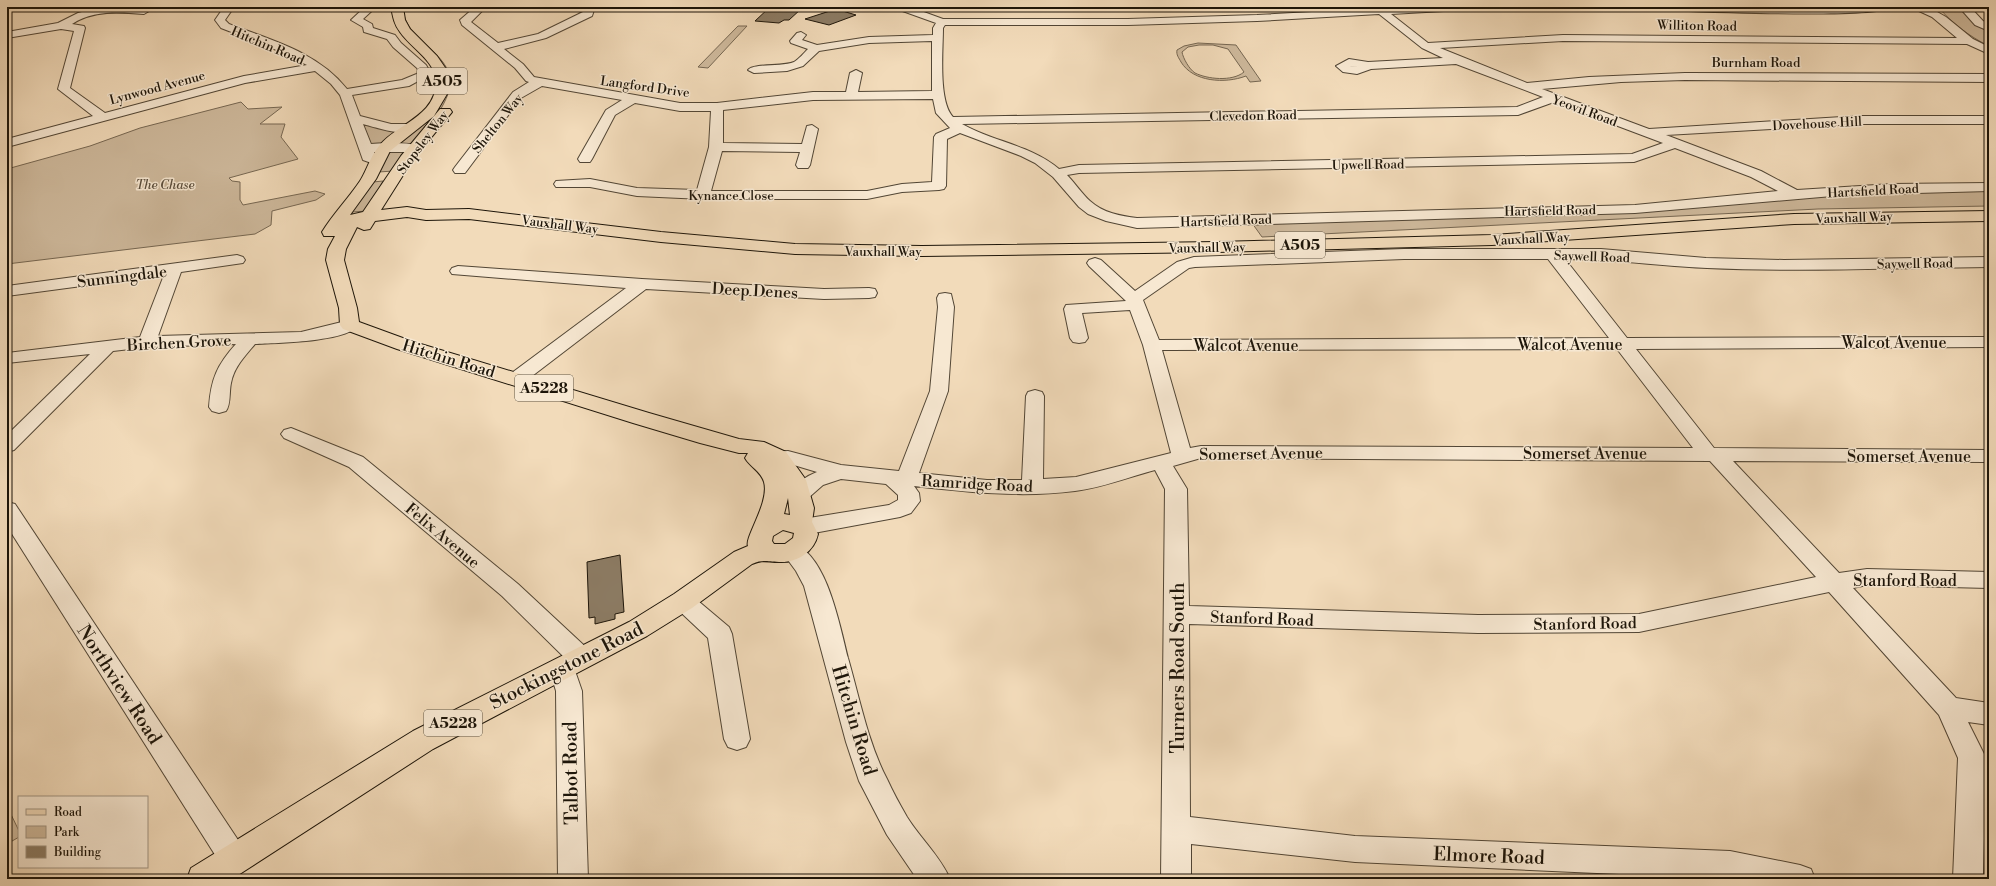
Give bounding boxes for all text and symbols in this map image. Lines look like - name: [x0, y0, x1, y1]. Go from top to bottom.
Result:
- street label: Williton Road: [1656, 17, 1738, 35]
- street label: Hitchin Road: [229, 23, 307, 69]
- street label: Burnham Road: [1711, 55, 1801, 71]
- street label: Lynwood Avenue: [108, 67, 207, 108]
- road number: A505: [417, 68, 467, 94]
- street label: Langford Drive: [599, 73, 691, 101]
- street label: Shelton Way: [469, 90, 527, 156]
- street label: Yeovil Road: [1549, 91, 1620, 130]
- street label: Stopsley Way: [394, 107, 452, 178]
- street label: Clevedon Road: [1209, 107, 1297, 125]
- street label: Dovehouse Hill: [1772, 114, 1862, 134]
- street label: Upwell Road: [1332, 156, 1405, 174]
- park label: The Chase: [136, 177, 194, 193]
- street label: Hartsfield Road: [1827, 181, 1920, 201]
- street label: Kynance Close: [688, 188, 774, 204]
- street label: Hartsfield Road: [1504, 202, 1597, 220]
- street label: Vauxhall Way: [1814, 209, 1894, 227]
- street label: Hartsfield Road: [1180, 211, 1273, 231]
- street label: Vauxhall Way: [520, 212, 600, 238]
- street label: Vauxhall Way: [1491, 229, 1571, 249]
- road number: A505: [1275, 232, 1325, 258]
- street label: Vauxhall Way: [1167, 239, 1246, 257]
- street label: Vauxhall Way: [843, 244, 922, 260]
- street label: Saywell Road: [1554, 248, 1631, 266]
- street label: Saywell Road: [1877, 255, 1954, 273]
- street label: Sunningdale: [76, 262, 168, 292]
- street label: Deep Denes: [711, 279, 799, 303]
- street label: Birchen Grove: [125, 330, 232, 356]
- street label: Walcot Avenue: [1841, 333, 1946, 353]
- street label: Hitchin Road: [400, 335, 498, 383]
- street label: Walcot Avenue: [1517, 335, 1622, 355]
- street label: Walcot Avenue: [1193, 336, 1298, 356]
- road number: A5228: [515, 375, 573, 401]
- street label: Somerset Avenue: [1199, 443, 1323, 465]
- street label: Somerset Avenue: [1523, 444, 1647, 464]
- street label: Somerset Avenue: [1847, 447, 1971, 467]
- street label: Ramridge Road: [921, 471, 1033, 497]
- street label: Felix Avenue: [401, 499, 484, 573]
- street label: Stanford Road: [1853, 571, 1957, 591]
- street label: Turners Road South: [1166, 582, 1190, 754]
- street label: Stanford Road: [1210, 607, 1314, 631]
- street label: Stanford Road: [1533, 613, 1637, 635]
- street label: Stockingstone Road: [485, 617, 648, 715]
- street label: Northview Road: [72, 620, 167, 749]
- street label: Hitchin Road: [826, 662, 882, 779]
- road number: A5228: [424, 710, 482, 736]
- street label: Talbot Road: [558, 721, 584, 825]
- legend: [18, 796, 148, 868]
- text: Road: [54, 805, 82, 820]
- text: Park: [54, 825, 80, 840]
- street label: Elmore Road: [1433, 842, 1545, 870]
- text: Building: [53, 845, 102, 860]

